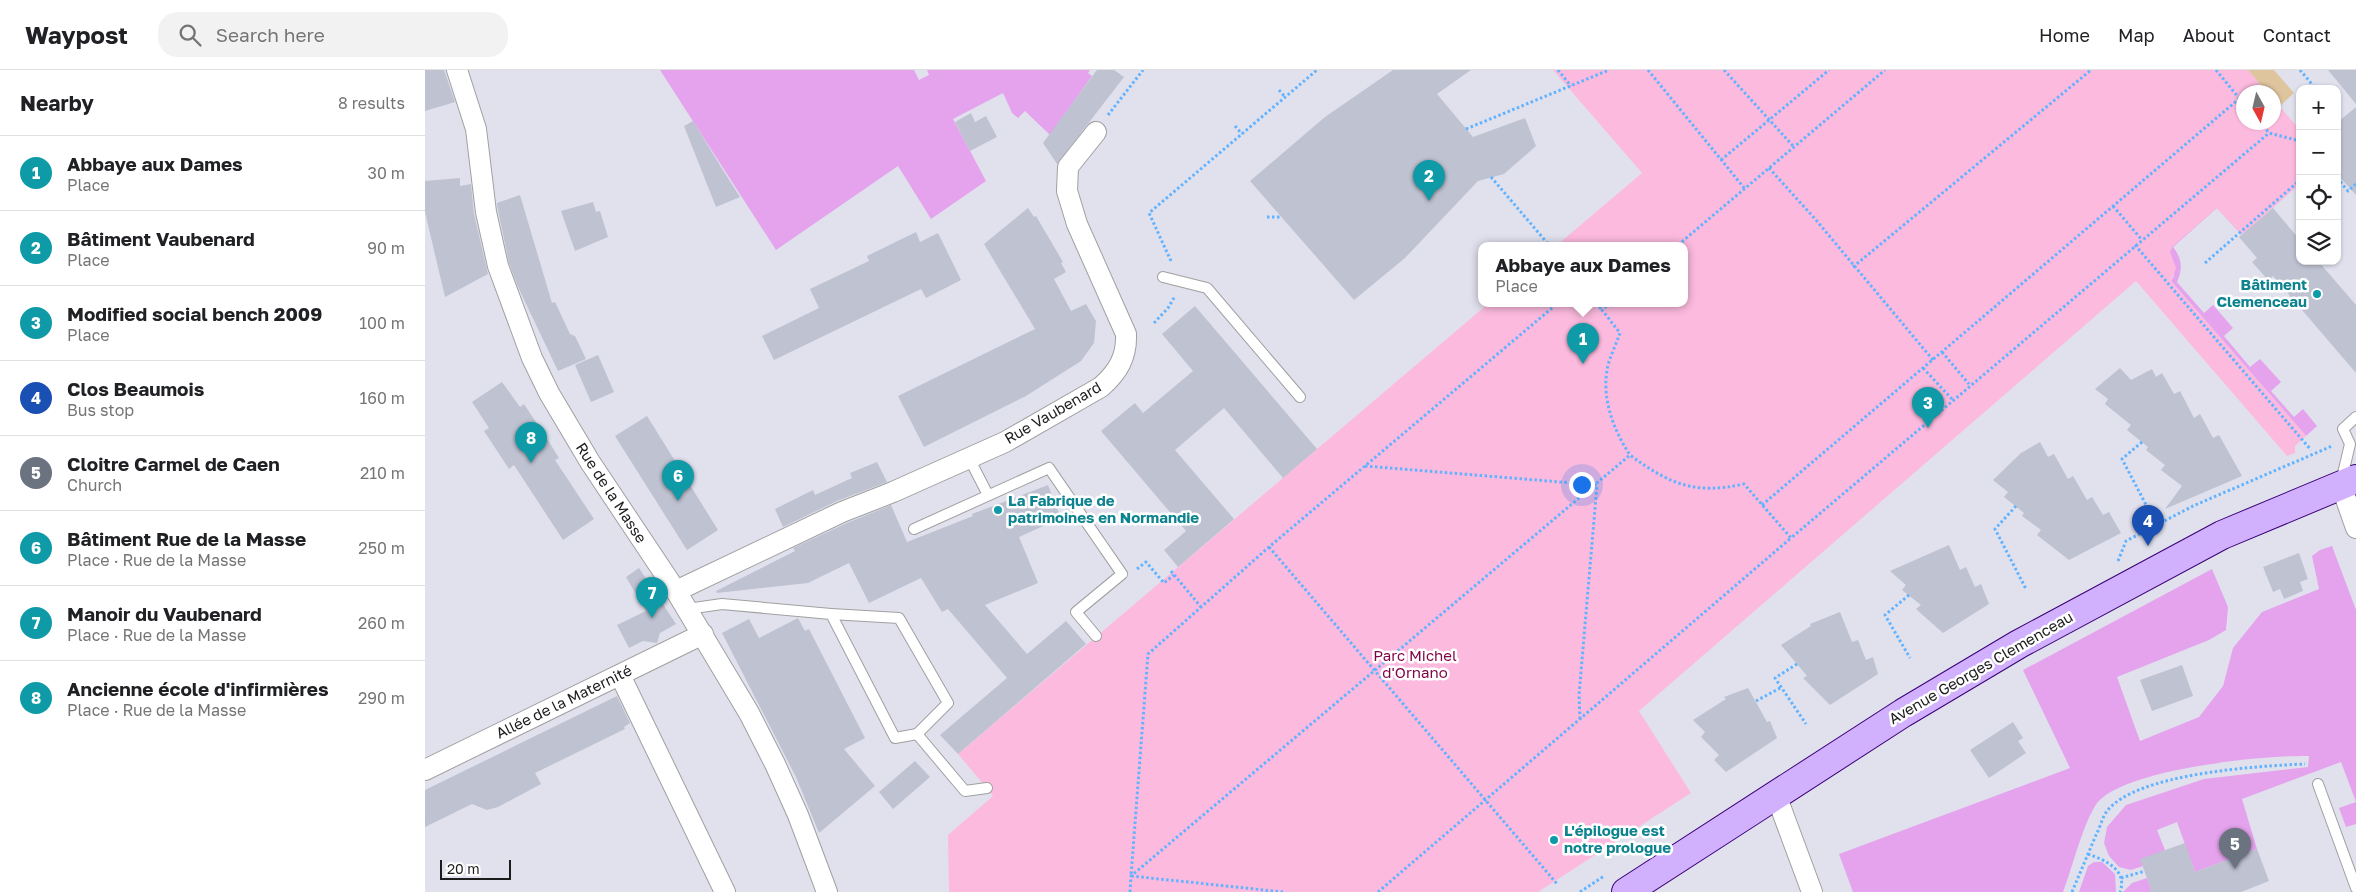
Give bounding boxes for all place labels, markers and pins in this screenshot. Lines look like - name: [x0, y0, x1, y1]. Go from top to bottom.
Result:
- pin: 2: [1413, 160, 1445, 201]
- place label: Bâtiment Clemenceau: [2216, 275, 2307, 310]
- marker: Bâtiment Clemenceau: [2311, 288, 2323, 300]
- pin: 1: [1567, 323, 1599, 364]
- pin: 3: [1912, 387, 1944, 428]
- pin: 8: [515, 422, 547, 463]
- pin: 6: [662, 460, 694, 501]
- place label: La Fabrique de patrimoines en Normandie: [1008, 491, 1199, 526]
- marker: La Fabrique de patrimoines en Normandie: [992, 504, 1004, 516]
- pin: 4: [2132, 505, 2164, 546]
- pin: 7: [636, 577, 668, 618]
- place label: L'épilogue est notre prologue: [1564, 821, 1671, 856]
- pin: 5: [2219, 828, 2251, 869]
- marker: L'épilogue est notre prologue: [1548, 834, 1560, 846]

